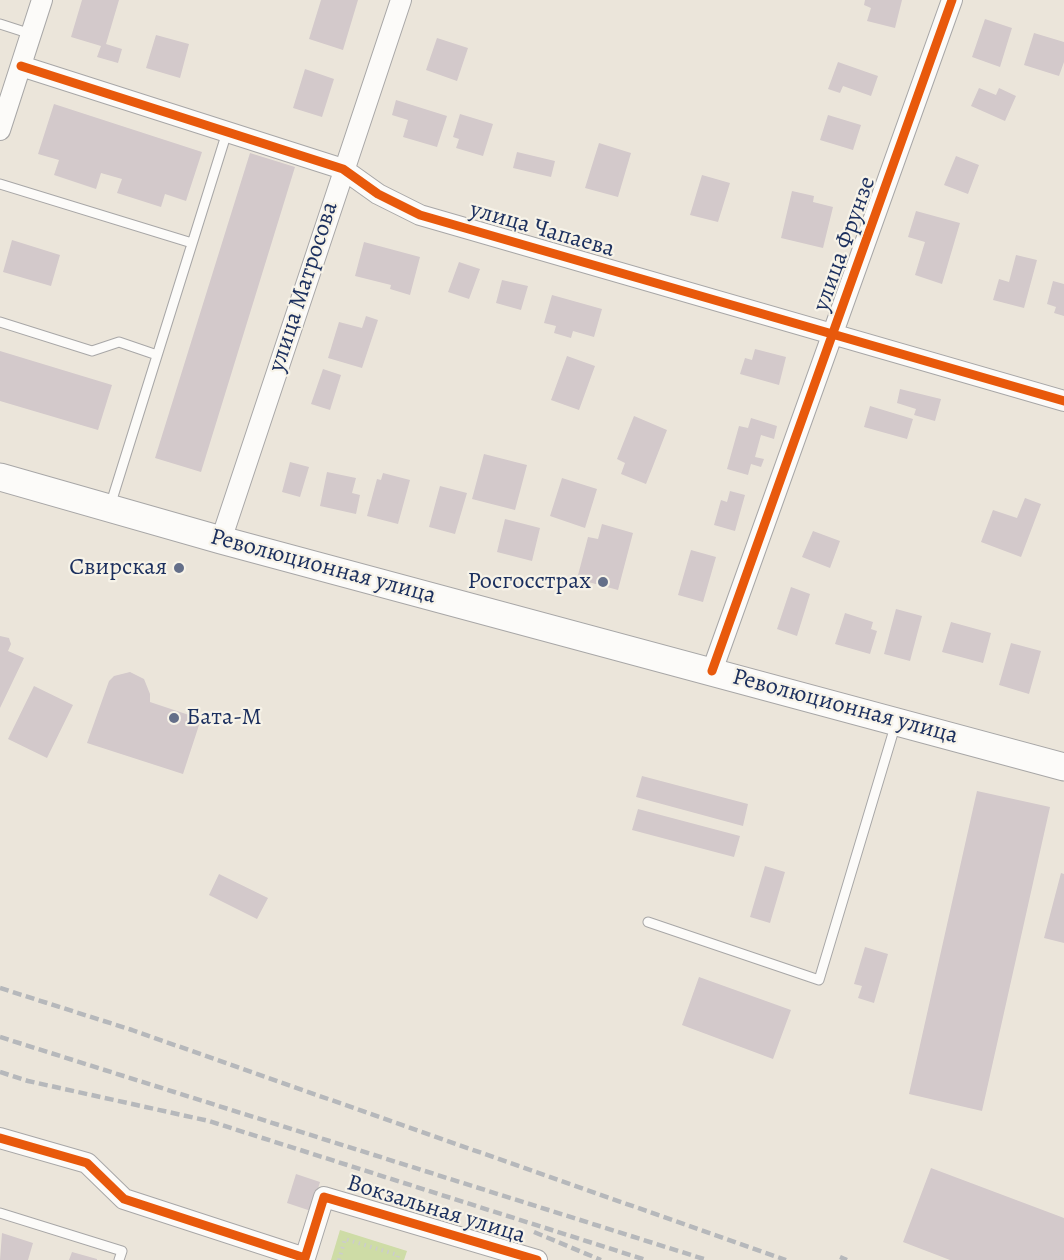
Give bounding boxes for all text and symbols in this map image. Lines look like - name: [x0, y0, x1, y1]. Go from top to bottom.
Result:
- street label: улица Фрунзе: [807, 173, 883, 315]
- street label: улица Чапаева: [466, 196, 618, 264]
- street label: улица Матросова: [263, 198, 345, 376]
- street label: Революционная улица: [207, 523, 439, 611]
- place label: Свирская: [69, 554, 167, 582]
- marker: Свирская: [172, 561, 186, 575]
- place label: Росгосстрах: [468, 568, 591, 596]
- marker: Росгосстрах: [596, 575, 610, 589]
- street label: Революционная улица: [729, 663, 961, 751]
- place label: Бата-М: [186, 704, 262, 732]
- marker: Бата-М: [167, 711, 181, 725]
- street label: Вокзальная улица: [343, 1169, 529, 1251]

